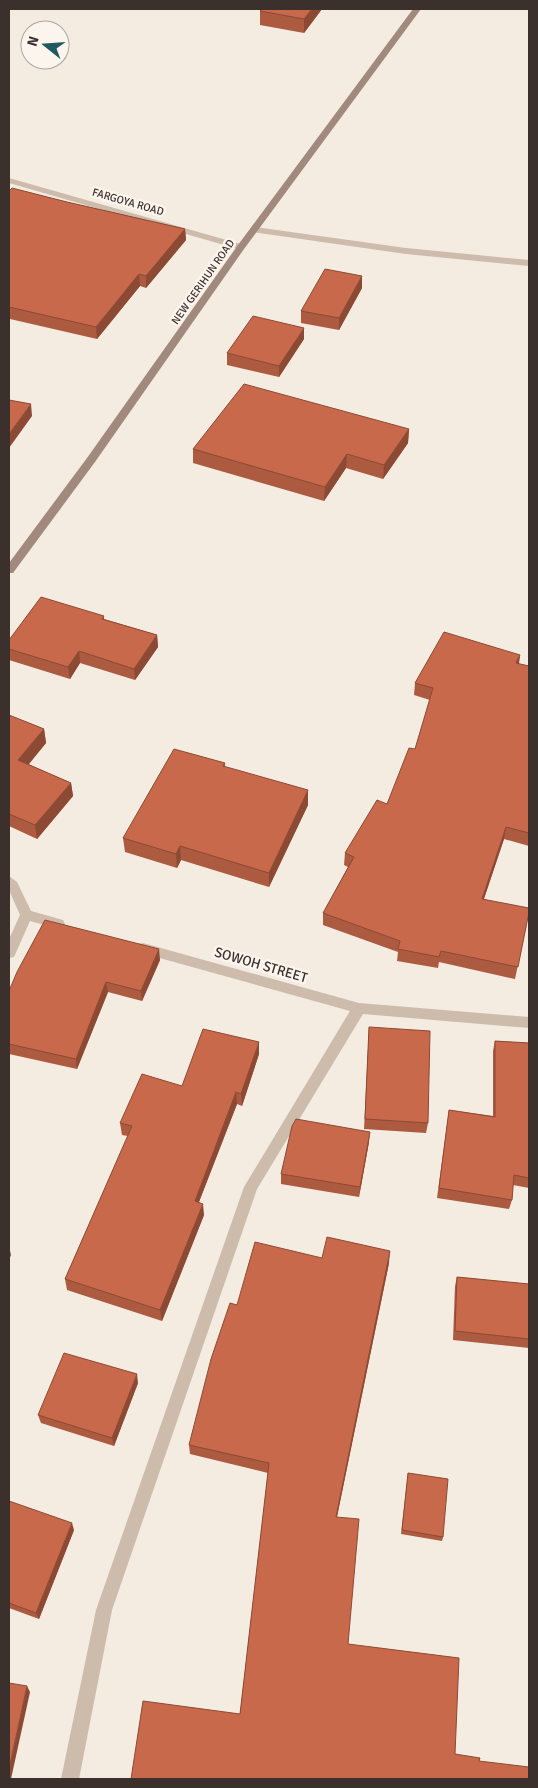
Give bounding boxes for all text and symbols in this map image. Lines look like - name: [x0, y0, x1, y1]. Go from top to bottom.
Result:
- north arrow: [20, 20, 70, 70]
- text: N: [23, 34, 43, 48]
- street label: FARGOYA ROAD: [91, 186, 165, 218]
- street label: NEW GERIHUN ROAD: [169, 237, 237, 327]
- street label: SOWOH STREET: [213, 944, 310, 986]

